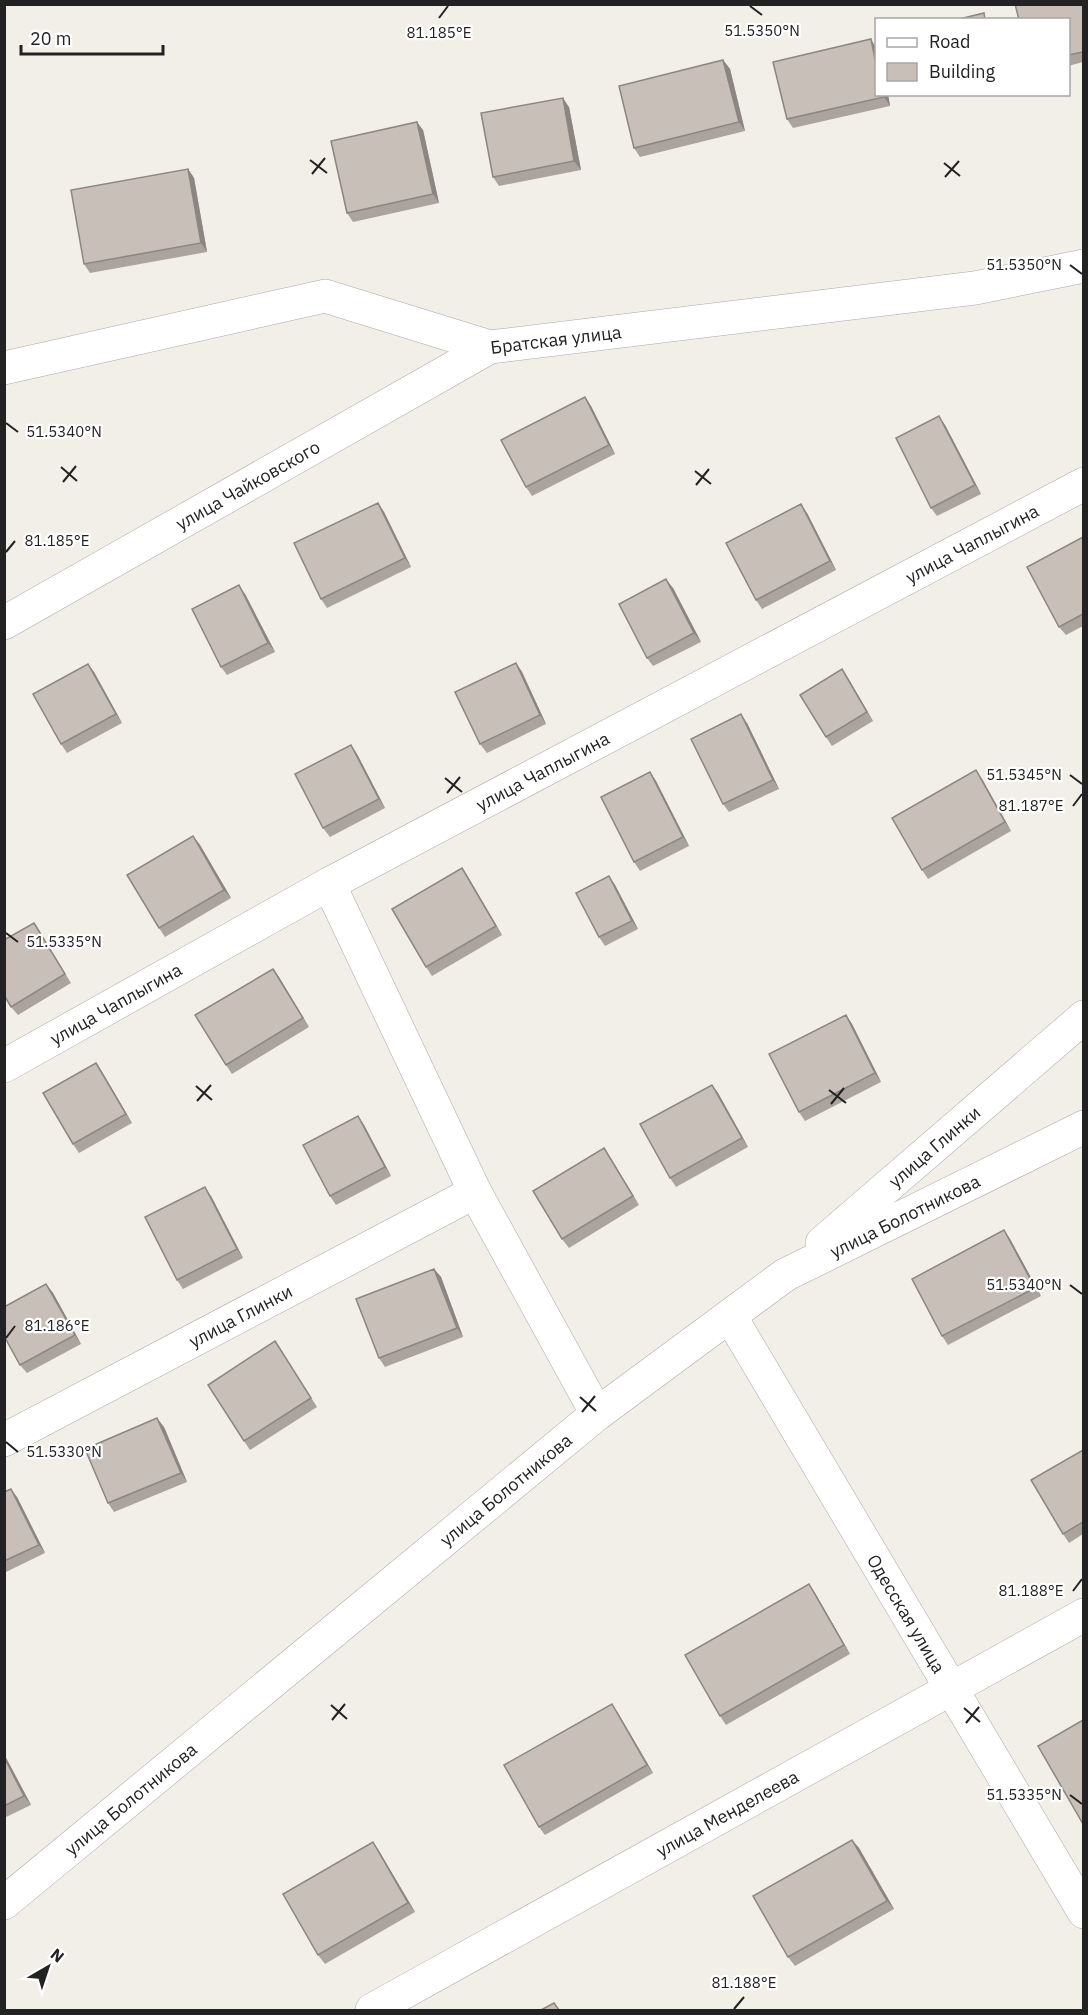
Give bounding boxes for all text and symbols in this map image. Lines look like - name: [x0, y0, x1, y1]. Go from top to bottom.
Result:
- scale bar: [21, 18, 164, 56]
- legend: [875, 18, 1070, 96]
- text: 51.5350°N: [724, 21, 800, 40]
- text: 81.185°E: [407, 23, 471, 42]
- text: 20 m: [30, 27, 72, 50]
- text: Road: [929, 30, 970, 53]
- text: Building: [929, 60, 996, 83]
- text: 51.5350°N: [986, 255, 1062, 274]
- street label: Братская улица: [489, 320, 623, 358]
- text: 51.5340°N: [26, 422, 102, 441]
- street label: улица Чайковского: [171, 435, 324, 535]
- street label: улица Чаплыгина: [901, 499, 1043, 588]
- text: 81.185°E: [25, 531, 89, 550]
- street label: улица Чаплыгина: [472, 726, 613, 816]
- text: 51.5345°N: [986, 765, 1062, 784]
- text: 81.187°E: [999, 796, 1063, 815]
- text: 51.5335°N: [26, 932, 102, 951]
- street label: улица Чаплыгина: [46, 957, 186, 1050]
- street label: улица Глинки: [884, 1101, 985, 1192]
- street label: улица Болотникова: [826, 1169, 984, 1263]
- text: 51.5340°N: [986, 1275, 1062, 1294]
- street label: улица Глинки: [185, 1279, 296, 1352]
- text: 81.186°E: [25, 1316, 89, 1335]
- street label: улица Болотникова: [435, 1428, 577, 1551]
- text: 51.5330°N: [26, 1442, 102, 1461]
- street label: Одесская улица: [862, 1550, 951, 1677]
- text: 81.188°E: [999, 1581, 1063, 1600]
- street label: улица Болотникова: [60, 1737, 202, 1860]
- street label: улица Менделеева: [652, 1764, 803, 1862]
- text: 51.5335°N: [986, 1785, 1062, 1804]
- north arrow: [18, 1937, 78, 1997]
- text: N: [47, 1944, 68, 1967]
- text: 81.188°E: [712, 1973, 776, 1992]

